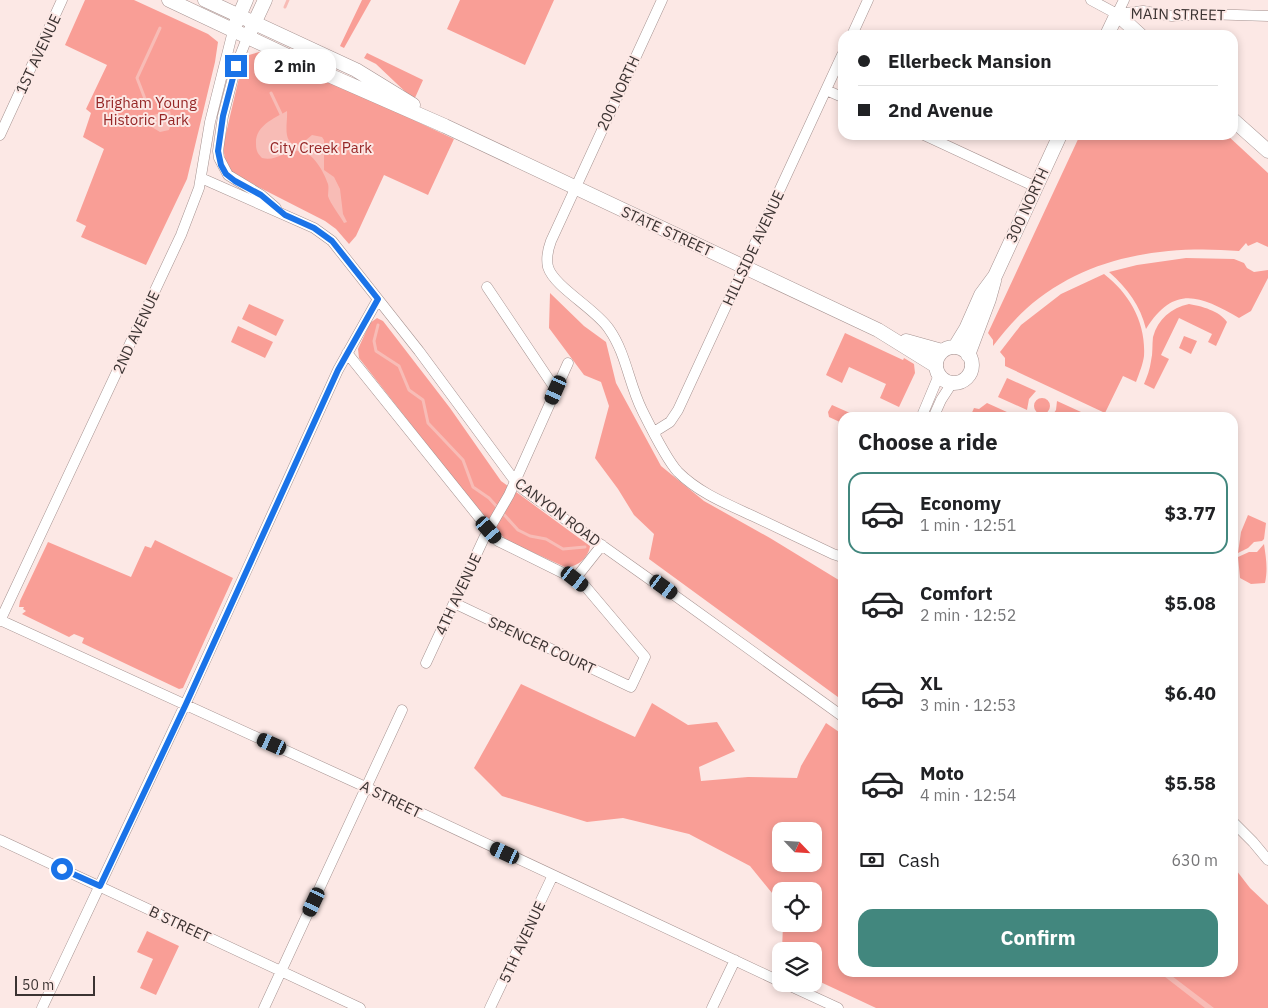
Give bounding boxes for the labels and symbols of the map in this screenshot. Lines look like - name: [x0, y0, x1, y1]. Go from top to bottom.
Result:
- street label: MAIN STREET: [1130, 4, 1226, 24]
- street label: 1ST AVENUE: [11, 11, 65, 97]
- callout: 2 min: [254, 48, 336, 84]
- street label: 200 NORTH: [592, 53, 644, 133]
- route end: [225, 55, 247, 77]
- park label: Brigham Young Historic Park: [95, 93, 197, 129]
- park label: City Creek Park: [270, 138, 372, 157]
- street label: 300 NORTH: [1001, 165, 1053, 245]
- street label: HILLSIDE AVENUE: [718, 187, 788, 309]
- street label: STATE STREET: [618, 202, 716, 261]
- street label: 2ND AVENUE: [108, 287, 164, 377]
- car: [543, 373, 568, 407]
- street label: CANYON ROAD: [511, 474, 605, 550]
- car: [473, 514, 504, 546]
- street label: 4TH AVENUE: [431, 550, 485, 638]
- car: [558, 564, 591, 594]
- car: [647, 572, 680, 602]
- street label: SPENCER COURT: [485, 612, 599, 678]
- car: [255, 731, 288, 757]
- street label: A STREET: [357, 776, 425, 822]
- north arrow: [772, 822, 822, 872]
- car: [488, 840, 521, 866]
- route start: [51, 858, 73, 880]
- car: [300, 885, 327, 919]
- street label: 5TH AVENUE: [495, 898, 549, 986]
- street label: B STREET: [146, 901, 214, 947]
- scale bar: [15, 973, 95, 996]

